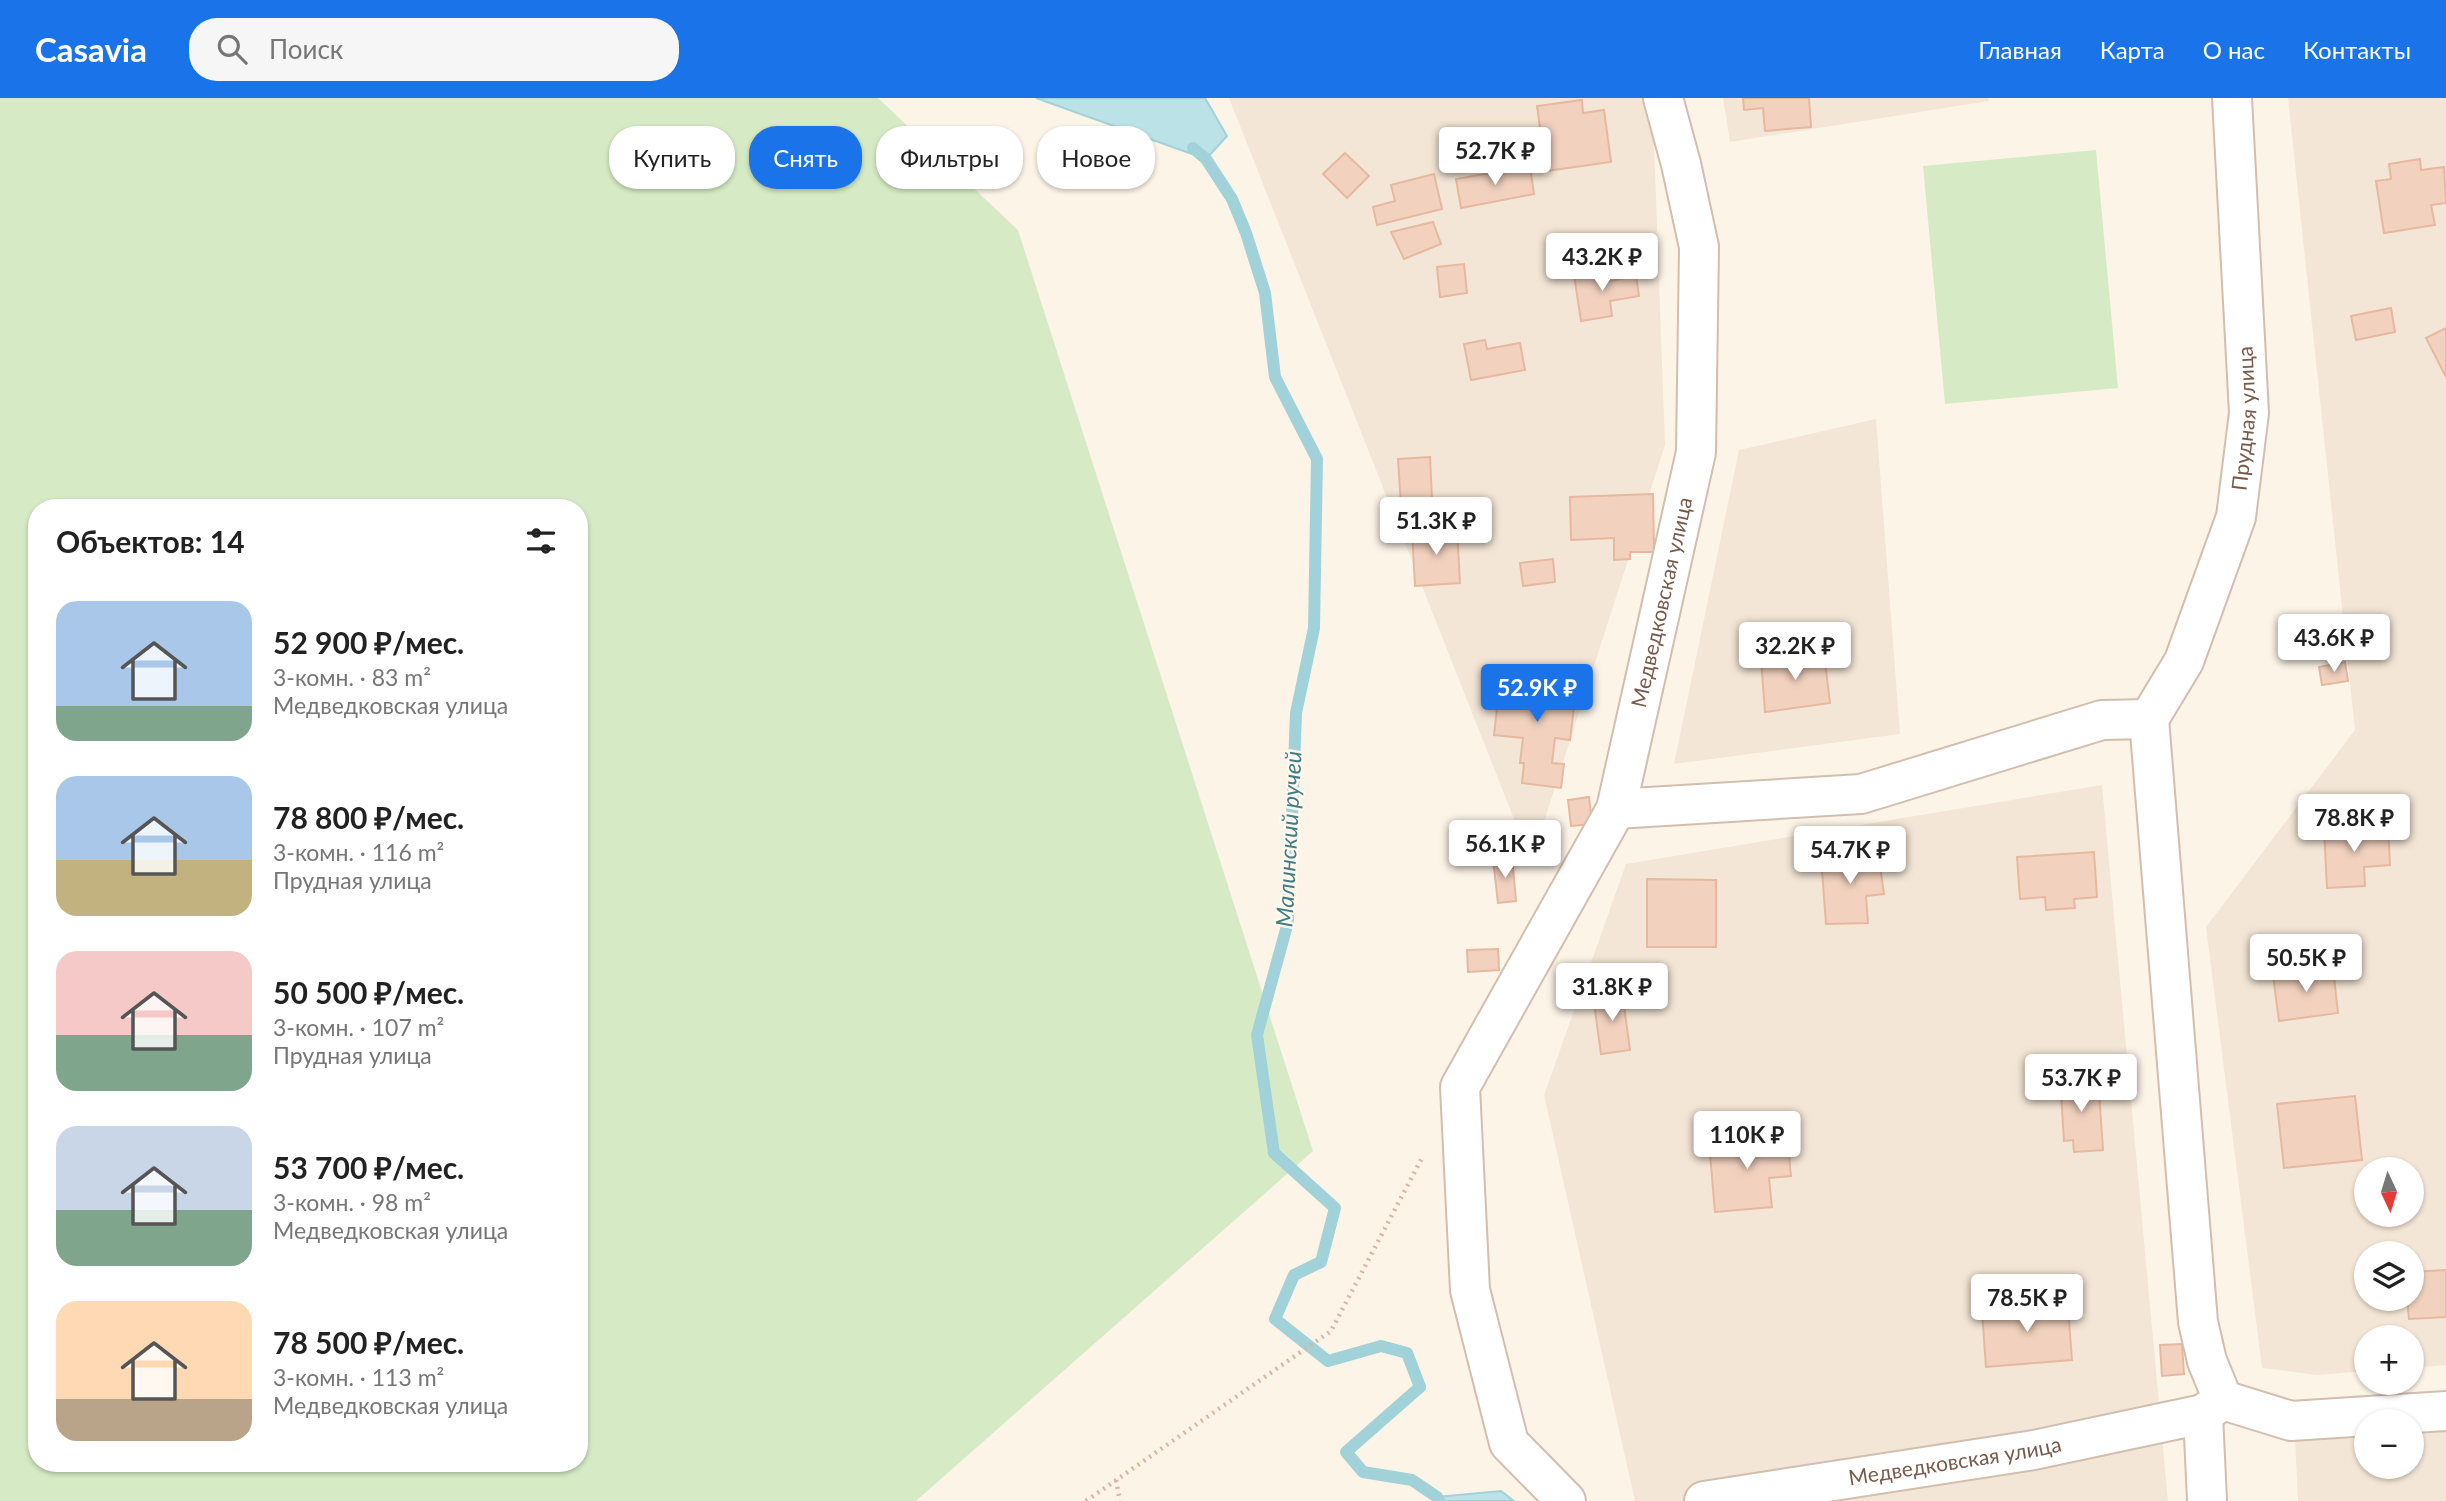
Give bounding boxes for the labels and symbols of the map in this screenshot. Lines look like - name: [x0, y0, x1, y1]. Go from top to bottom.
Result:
- pin: 52.7K ₽: [1430, 127, 1560, 187]
- pin: 43.2K ₽: [1537, 234, 1667, 293]
- street label: Прудная улица: [2225, 346, 2260, 492]
- street label: Медведковская улица: [1625, 494, 1697, 710]
- pin: 51.3K ₽: [1371, 498, 1501, 557]
- pin: 43.6K ₽: [2269, 614, 2399, 674]
- pin: 32.2K ₽: [1730, 622, 1860, 682]
- pin: 52.9K ₽: [1472, 664, 1602, 724]
- water label: Малинский ручей: [1269, 750, 1307, 928]
- pin: 78.8K ₽: [2289, 794, 2419, 854]
- pin: 56.1K ₽: [1440, 820, 1570, 880]
- pin: 54.7K ₽: [1785, 826, 1915, 886]
- pin: 50.5K ₽: [2241, 934, 2371, 994]
- pin: 31.8K ₽: [1547, 964, 1677, 1023]
- pin: 53.7K ₽: [2016, 1054, 2146, 1114]
- pin: 110K ₽: [1690, 1112, 1804, 1171]
- north arrow: [2354, 1157, 2424, 1227]
- pin: 78.5K ₽: [1962, 1274, 2092, 1334]
- street label: Медведковская улица: [1847, 1431, 2063, 1489]

